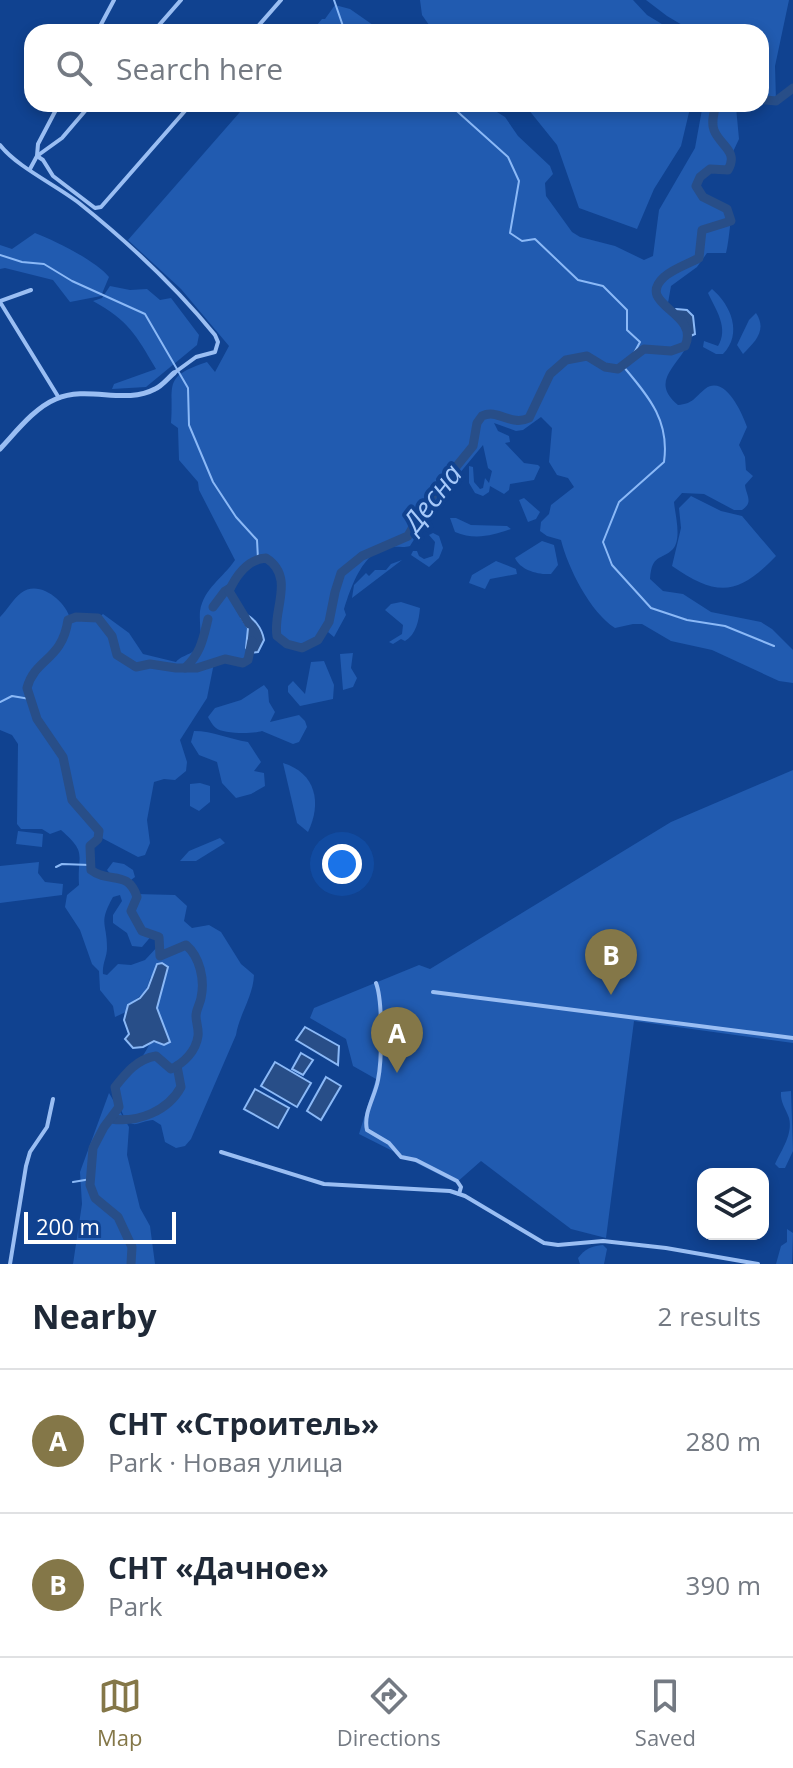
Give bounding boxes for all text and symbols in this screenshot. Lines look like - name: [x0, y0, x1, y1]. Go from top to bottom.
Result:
- search box: [24, 24, 769, 112]
- icon: search: [52, 46, 96, 90]
- text: Search here: [116, 48, 283, 89]
- water label: Десна: [391, 455, 470, 542]
- your location: [322, 844, 362, 884]
- pin: B: [585, 929, 637, 995]
- pin: A: [371, 1007, 423, 1073]
- map controls: [697, 1168, 769, 1240]
- button: layers: [697, 1168, 769, 1240]
- scale bar: [24, 1208, 176, 1244]
- text: 200 m: [36, 1211, 100, 1241]
- text: Nearby: [32, 1293, 157, 1339]
- text: 2 results: [658, 1298, 761, 1334]
- text: СНТ «Строитель»: [108, 1403, 379, 1444]
- text: A: [49, 1423, 67, 1459]
- text: 280 m: [686, 1423, 761, 1459]
- text: Park · Новая улица: [108, 1444, 343, 1480]
- text: СНТ «Дачное»: [108, 1547, 329, 1588]
- text: B: [49, 1567, 67, 1603]
- text: 390 m: [686, 1567, 761, 1603]
- text: Park: [108, 1588, 162, 1624]
- tab: Map: [97, 1674, 143, 1752]
- tab: Directions: [337, 1674, 441, 1752]
- tab: Saved: [635, 1674, 696, 1752]

